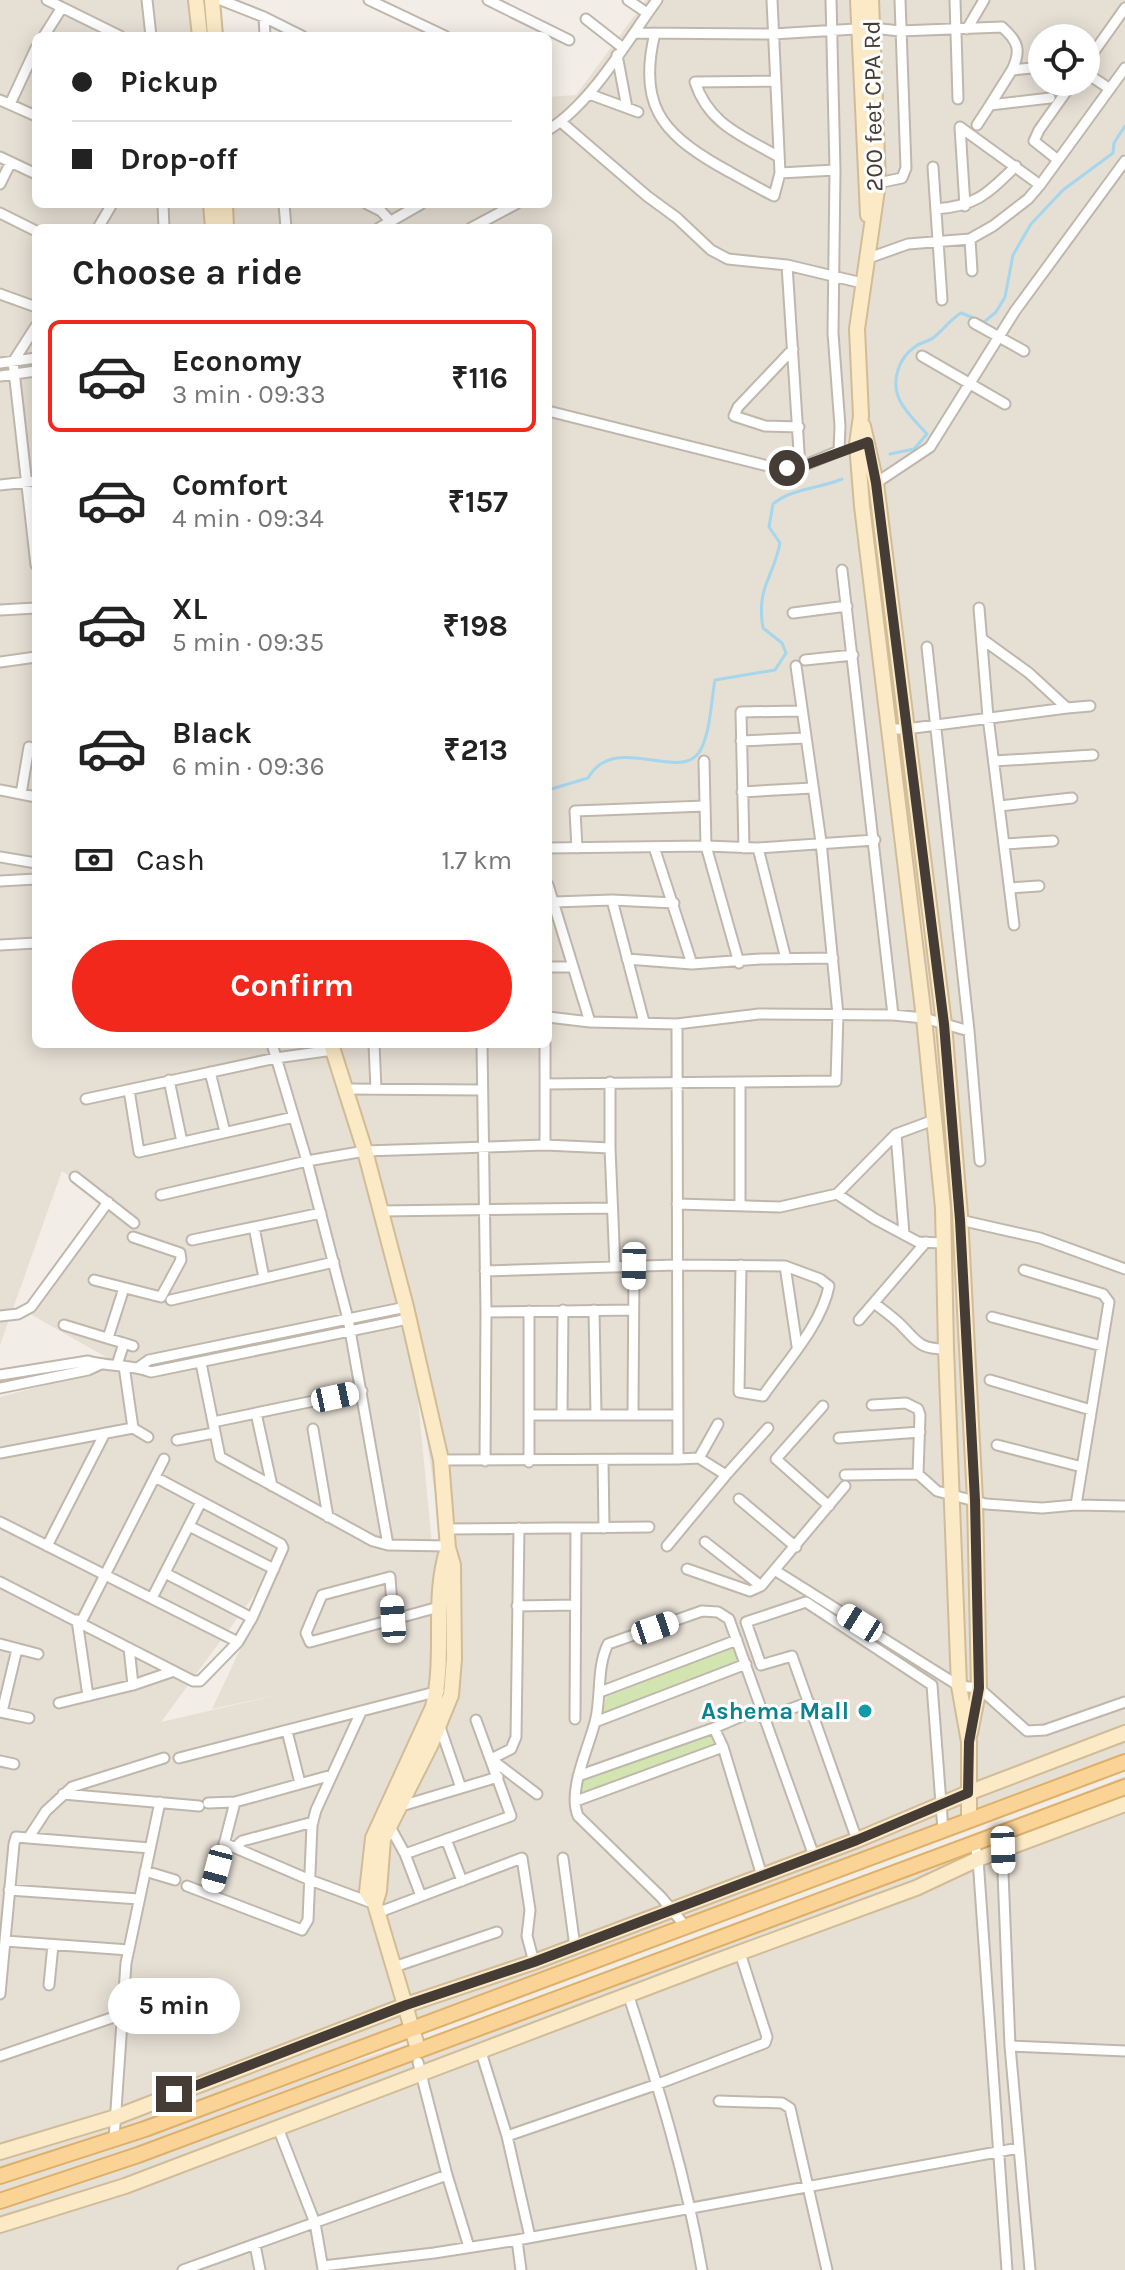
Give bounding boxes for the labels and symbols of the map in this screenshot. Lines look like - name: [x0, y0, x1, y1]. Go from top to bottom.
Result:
- street label: 200 feet CPA Rd: [858, 20, 888, 192]
- route start: [769, 450, 805, 486]
- car: [622, 1242, 646, 1290]
- car: [309, 1380, 361, 1414]
- car: [379, 1594, 407, 1644]
- car: [833, 1600, 887, 1646]
- car: [628, 1609, 682, 1647]
- place label: Ashema Mall: [701, 1697, 849, 1725]
- marker: Ashema Mall: [856, 1702, 874, 1720]
- car: [990, 1826, 1016, 1874]
- car: [199, 1843, 235, 1895]
- callout: 5 min: [108, 1978, 240, 2034]
- route end: [156, 2076, 192, 2112]

